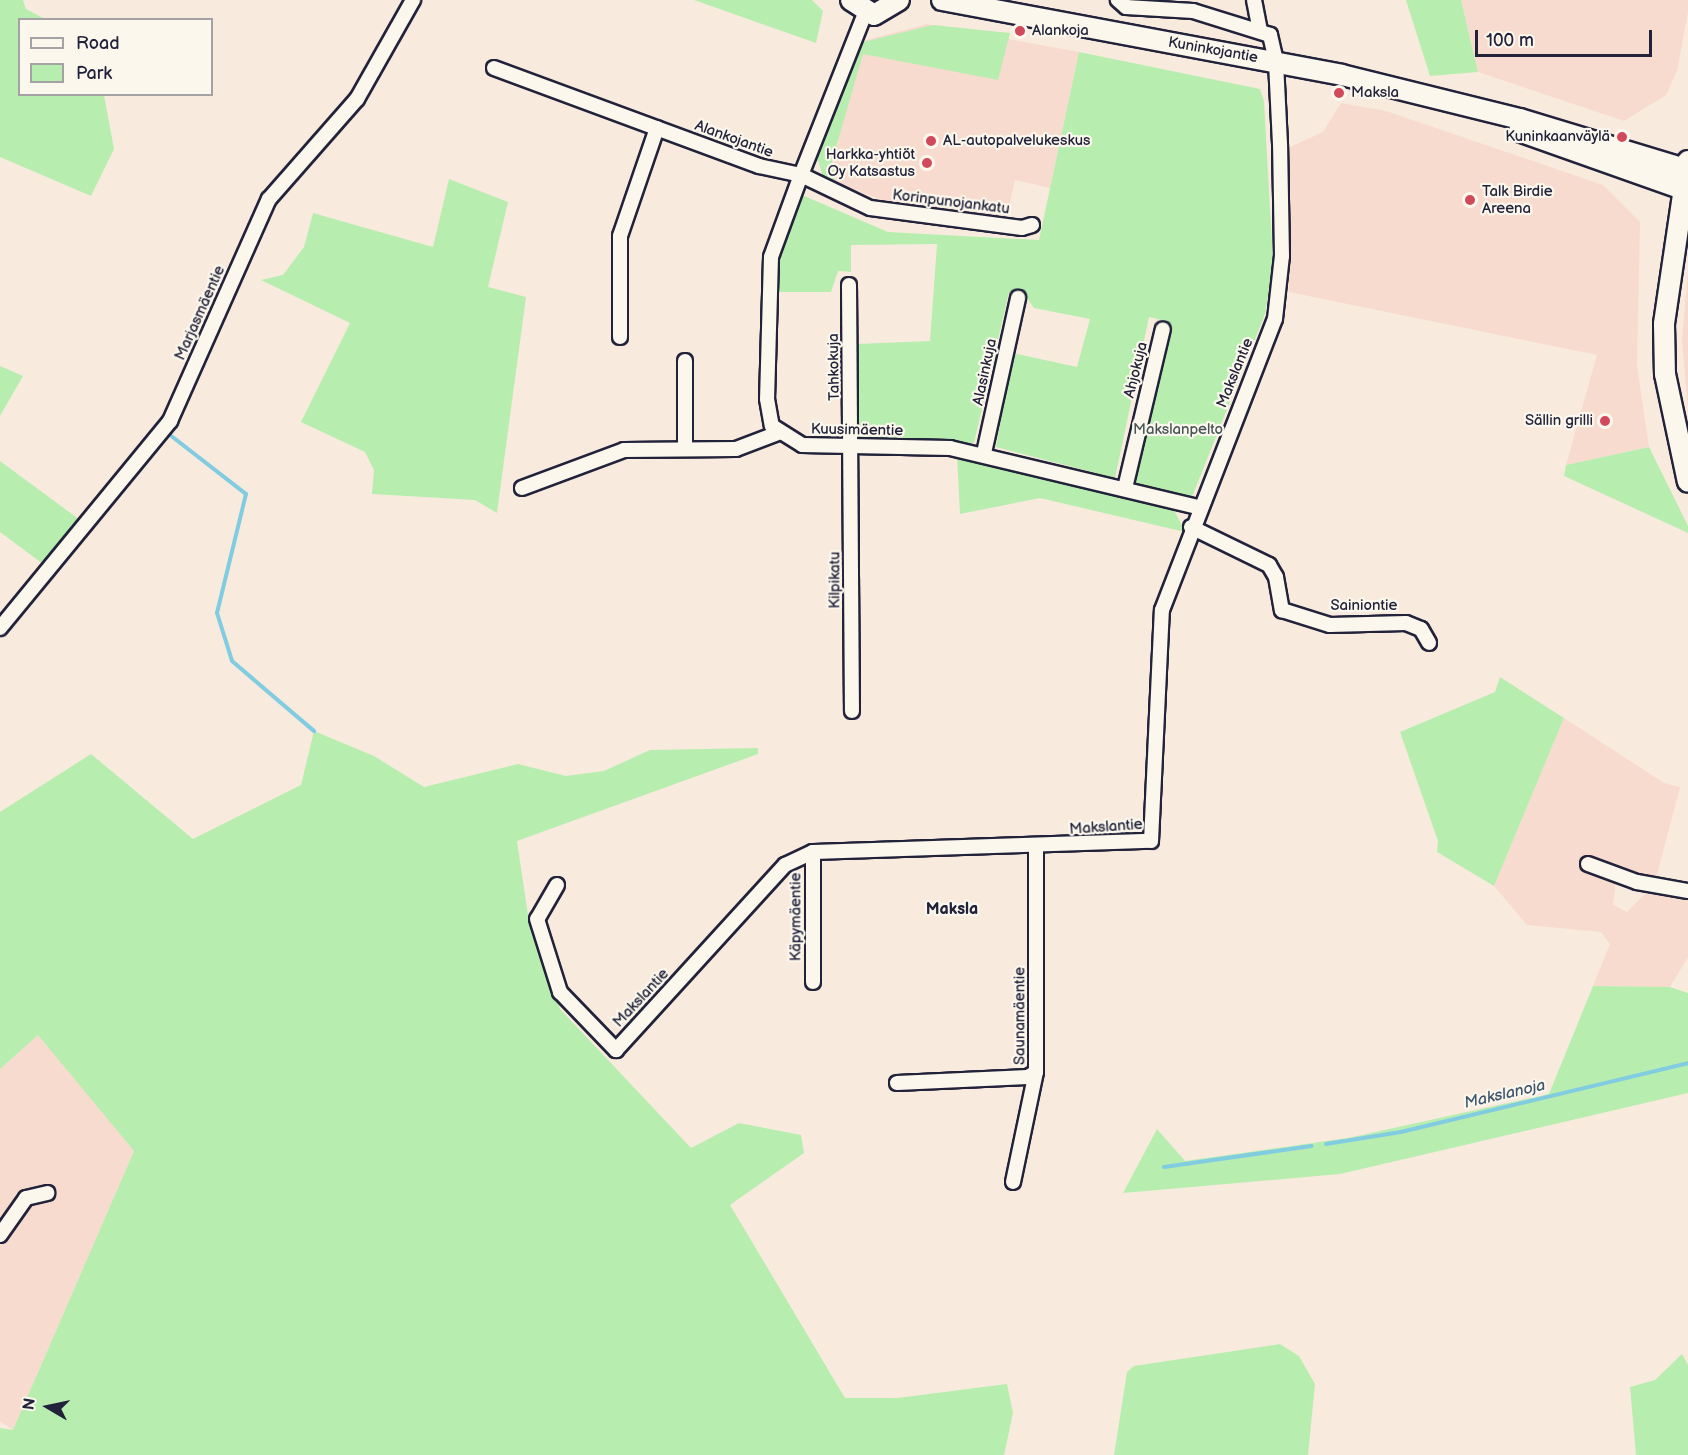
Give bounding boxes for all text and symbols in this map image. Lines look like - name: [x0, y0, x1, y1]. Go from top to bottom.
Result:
- legend: [18, 18, 213, 96]
- scale bar: [1478, 18, 1655, 56]
- place label: Alankoja: [1032, 22, 1089, 40]
- marker: Alankoja: [1013, 24, 1027, 38]
- text: 100 m: [1486, 30, 1534, 51]
- text: Road: [76, 33, 120, 54]
- street label: Kuninkojantie: [1167, 33, 1259, 67]
- text: Park: [76, 63, 112, 84]
- place label: Maksla: [1351, 84, 1399, 102]
- marker: Maksla: [1332, 86, 1346, 100]
- street label: Alankojantie: [692, 116, 776, 162]
- place label: Kuninkaanväylä: [1505, 128, 1610, 146]
- marker: Kuninkaanväylä: [1615, 130, 1629, 144]
- place label: AL-autopalvelukeskus: [943, 132, 1090, 150]
- marker: AL-autopalvelukeskus: [924, 134, 938, 148]
- place label: Harkka-yhtiöt Oy Katsastus: [826, 145, 915, 180]
- marker: Harkka-yhtiöt Oy Katsastus: [920, 156, 934, 170]
- place label: Talk Birdie Areena: [1482, 182, 1553, 217]
- street label: Korinpunojankatu: [891, 186, 1011, 218]
- marker: Talk Birdie Areena: [1463, 193, 1477, 207]
- street label: Marjasmäentie: [171, 263, 229, 363]
- street label: Tahkokuja: [824, 333, 844, 401]
- street label: Makslantie: [1213, 336, 1257, 410]
- street label: Alasinkuja: [969, 337, 1001, 407]
- street label: Ahjokuja: [1120, 340, 1152, 400]
- place label: Sällin grilli: [1525, 412, 1593, 430]
- marker: Sällin grilli: [1598, 414, 1612, 428]
- street label: Kuusimäentie: [811, 420, 903, 440]
- park label: Makslanpelto: [1133, 421, 1223, 439]
- street label: Kilpikatu: [826, 551, 844, 609]
- street label: Sainiontie: [1330, 597, 1398, 615]
- street label: Makslantie: [1069, 815, 1143, 839]
- street label: Käpymäentie: [787, 873, 805, 961]
- district label: Maksla: [926, 900, 978, 920]
- street label: Makslantie: [609, 965, 673, 1031]
- street label: Saunamäentie: [1011, 967, 1029, 1065]
- water label: Makslanoja: [1463, 1076, 1547, 1114]
- north arrow: [18, 1377, 78, 1437]
- text: N: [19, 1397, 40, 1412]

